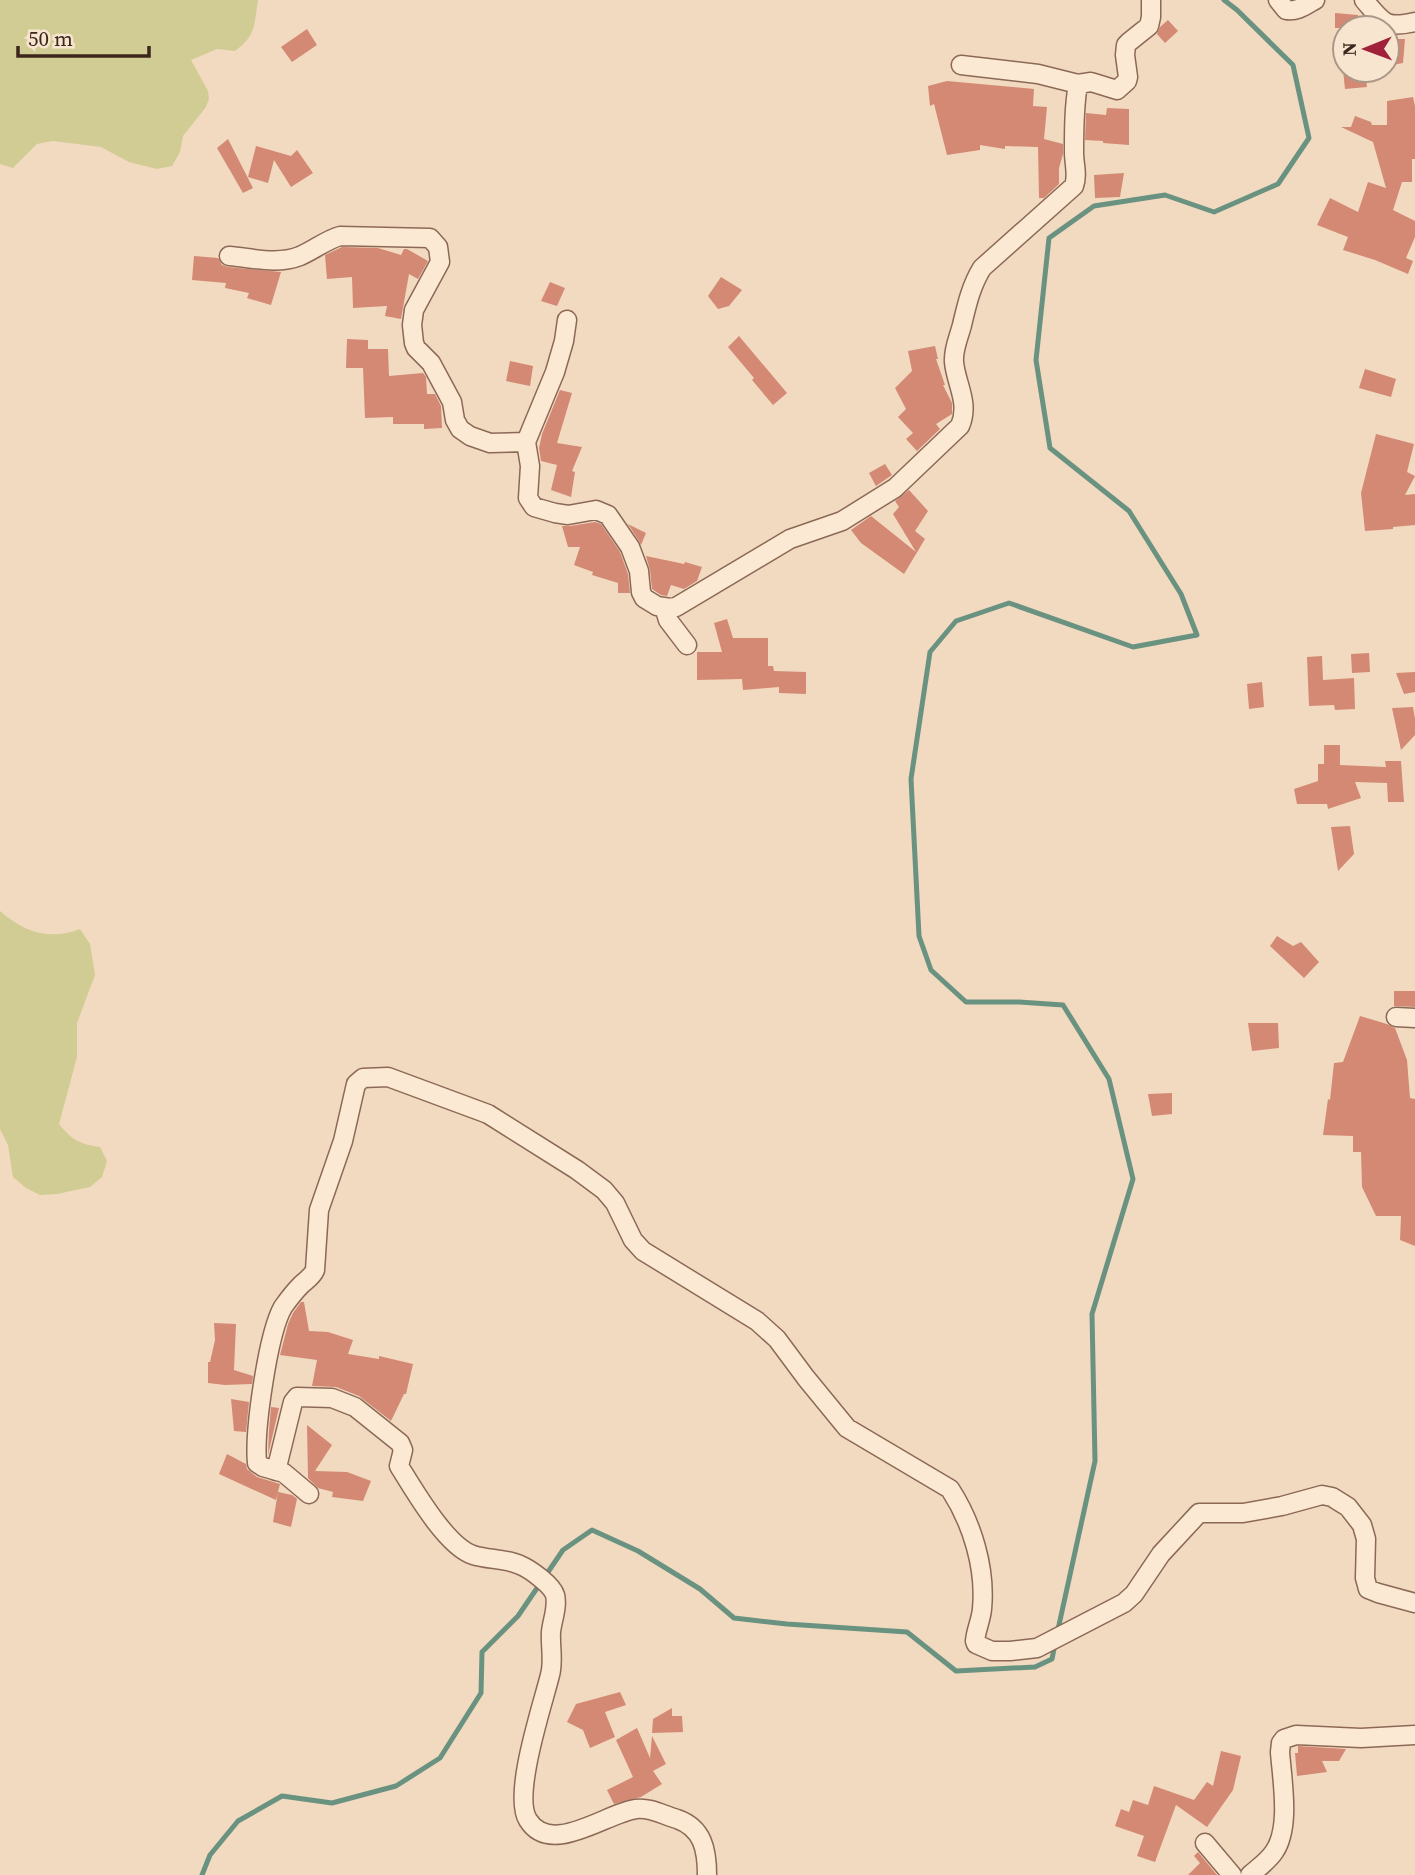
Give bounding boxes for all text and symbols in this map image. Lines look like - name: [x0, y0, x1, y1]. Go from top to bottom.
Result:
- scale bar: [18, 14, 149, 58]
- north arrow: [1331, 14, 1401, 84]
- text: 50 m: [28, 24, 73, 53]
- text: N: [1336, 42, 1362, 56]

